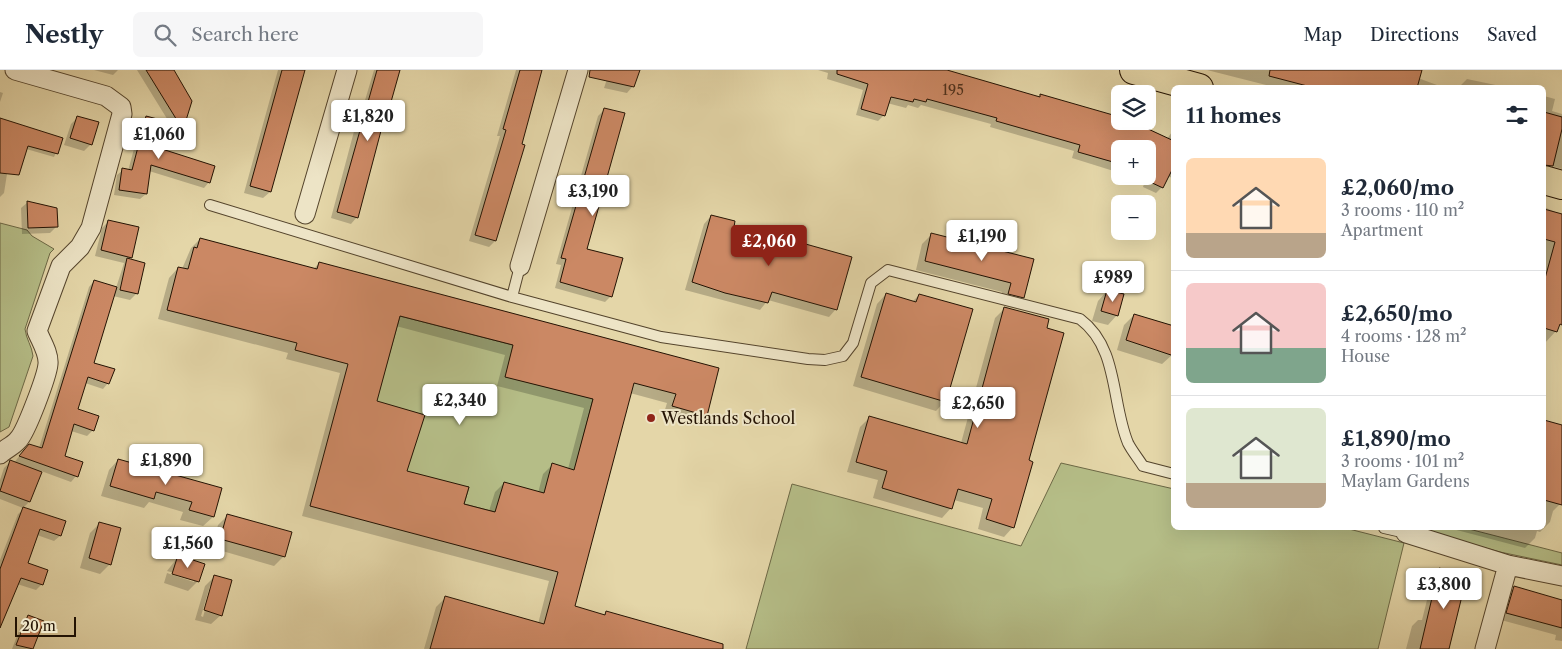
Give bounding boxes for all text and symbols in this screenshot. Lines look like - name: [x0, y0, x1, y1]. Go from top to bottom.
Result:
- search box: [133, 12, 483, 57]
- text: Nestly: [25, 20, 103, 49]
- icon: search: [151, 21, 179, 49]
- text: Search here: [191, 23, 299, 46]
- text: Map: [1303, 24, 1342, 46]
- text: Directions: [1370, 24, 1459, 46]
- text: Saved: [1487, 24, 1537, 46]
- house number: 195: [942, 81, 964, 99]
- map controls: [1111, 85, 1156, 240]
- button: layers: [1111, 85, 1156, 130]
- pin: £1,820: [327, 100, 409, 142]
- icon: filters: [1503, 101, 1531, 129]
- text: 11 homes: [1186, 103, 1281, 128]
- text: £1,820: [342, 106, 394, 126]
- pin: £1,060: [118, 118, 200, 160]
- text: £1,060: [133, 124, 185, 144]
- button: +: [1111, 140, 1156, 185]
- pin: £3,190: [552, 174, 634, 217]
- text: £2,060/mo: [1341, 175, 1454, 200]
- icon: home: [1226, 178, 1286, 238]
- text: £3,190: [567, 181, 619, 201]
- button: −: [1111, 195, 1156, 240]
- text: 3 rooms · 110 m²: [1341, 200, 1464, 220]
- pin: £1,190: [941, 220, 1023, 262]
- text: Apartment: [1341, 220, 1423, 240]
- pin: £2,060: [728, 224, 810, 267]
- text: £1,190: [957, 226, 1007, 246]
- text: £2,060: [742, 231, 796, 251]
- pin: £989: [1083, 260, 1143, 303]
- text: £989: [1093, 267, 1133, 287]
- text: £2,650/mo: [1341, 301, 1453, 326]
- icon: home: [1226, 303, 1286, 363]
- text: 4 rooms · 128 m²: [1341, 326, 1467, 346]
- text: House: [1341, 346, 1390, 366]
- pin: £2,340: [419, 384, 501, 426]
- pin: £2,650: [937, 386, 1019, 429]
- text: £2,340: [433, 390, 487, 410]
- text: £2,650: [951, 393, 1005, 413]
- place label: Westlands School: [660, 408, 795, 428]
- marker: Westlands School: [645, 412, 657, 424]
- text: £1,890/mo: [1341, 426, 1451, 451]
- icon: home: [1226, 428, 1286, 488]
- pin: £1,890: [125, 444, 207, 486]
- text: £1,890: [140, 450, 192, 470]
- text: 3 rooms · 101 m²: [1341, 451, 1464, 471]
- text: Maylam Gardens: [1341, 471, 1470, 491]
- pin: £1,560: [147, 526, 229, 569]
- text: £1,560: [163, 533, 213, 553]
- pin: £3,800: [1403, 568, 1485, 610]
- text: £3,800: [1417, 574, 1471, 594]
- scale bar: [15, 614, 76, 637]
- text: 20 m: [22, 617, 56, 635]

